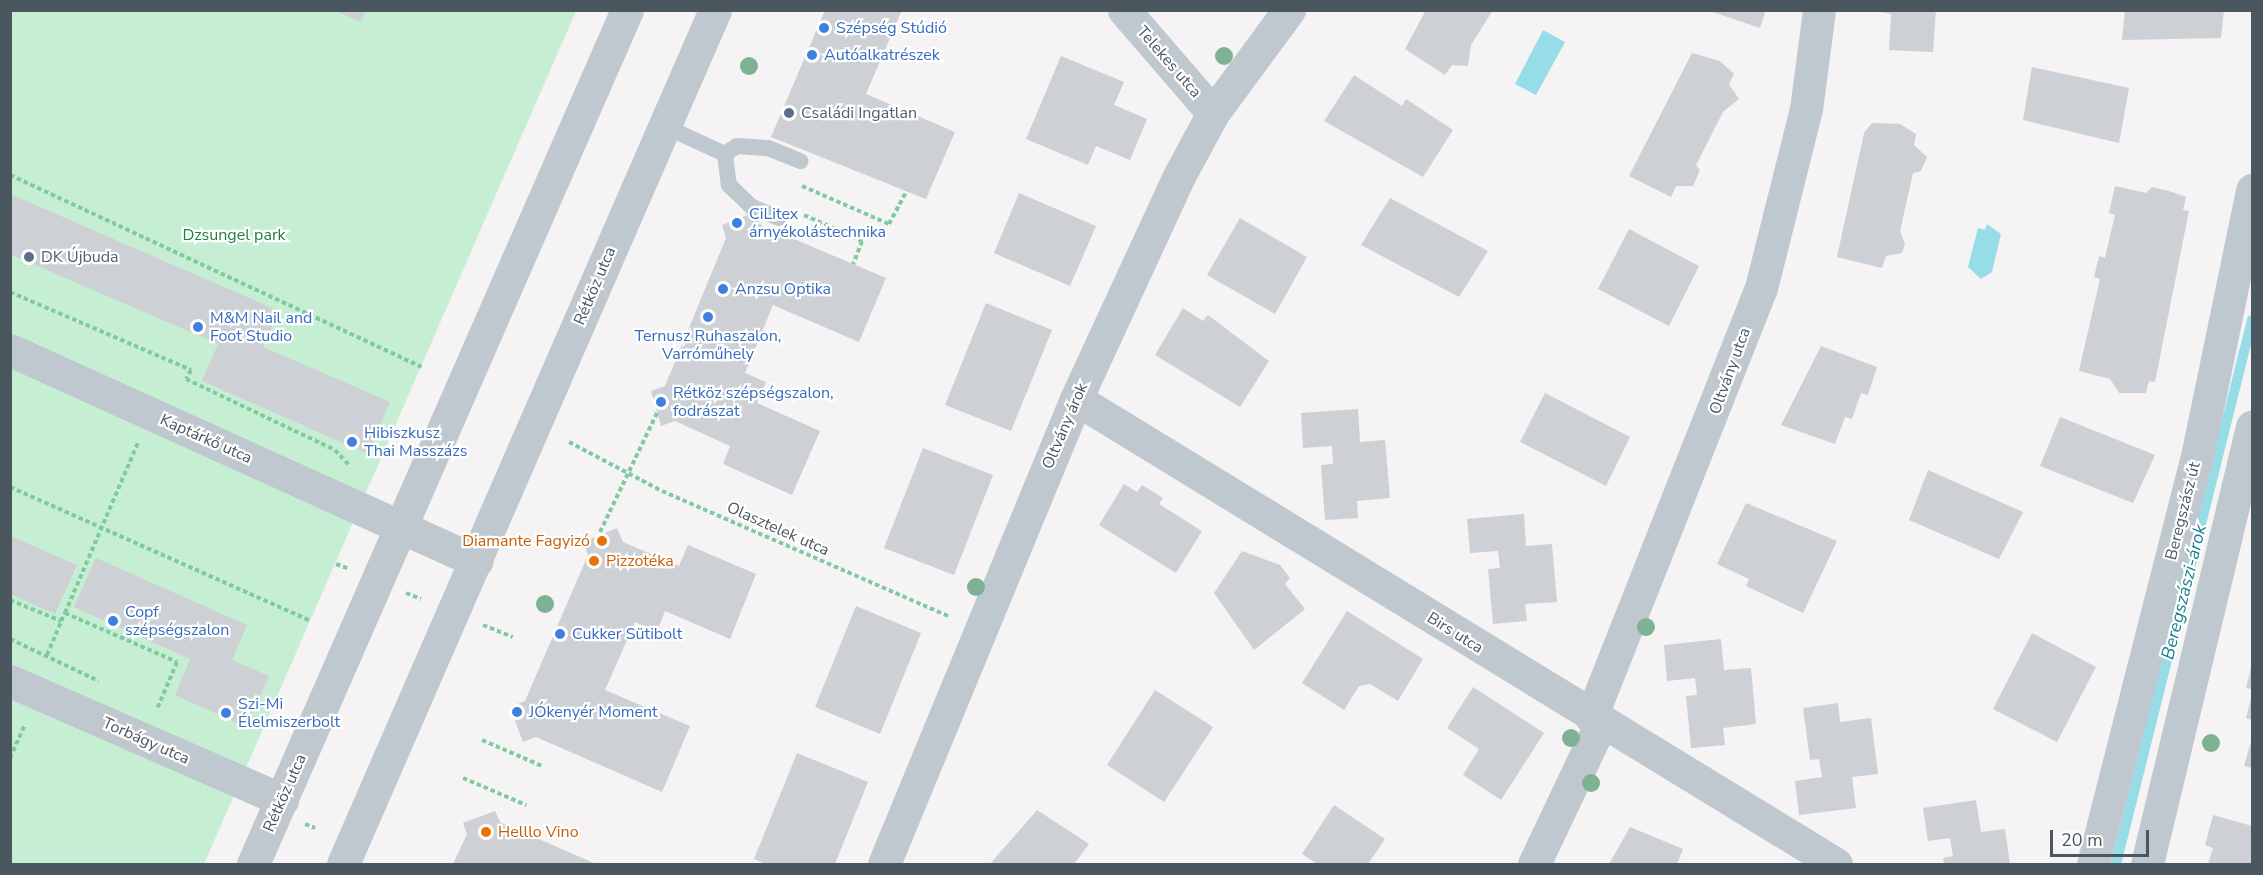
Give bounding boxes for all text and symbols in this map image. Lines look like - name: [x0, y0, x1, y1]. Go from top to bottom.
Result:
- place label: Szépség Stúdió: [836, 18, 947, 38]
- marker: Szépség Stúdió: [817, 21, 831, 35]
- street label: Telekes utca: [1133, 22, 1205, 102]
- place label: Autóalkatrészek: [824, 45, 940, 65]
- marker: Autóalkatrészek: [805, 48, 819, 62]
- place label: Családi Ingatlan: [801, 103, 917, 123]
- marker: Családi Ingatlan: [782, 106, 796, 120]
- place label: CiLitex árnyékolástechnika: [749, 204, 886, 242]
- marker: CiLitex árnyékolástechnika: [730, 216, 744, 230]
- park label: Dzsungel park: [182, 225, 286, 245]
- street label: Rétköz utca: [570, 244, 620, 328]
- place label: DK Újbuda: [41, 247, 119, 267]
- marker: DK Újbuda: [22, 250, 36, 264]
- place label: Anzsu Optika: [735, 279, 831, 299]
- marker: Anzsu Optika: [716, 282, 730, 296]
- place label: M&M Nail and Foot Studio: [210, 308, 312, 346]
- marker: Ternusz Ruhaszalon, Varróműhely: [701, 310, 715, 324]
- marker: M&M Nail and Foot Studio: [191, 320, 205, 334]
- street label: Oltvány utca: [1705, 325, 1755, 417]
- place label: Ternusz Ruhaszalon, Varróműhely: [635, 326, 781, 364]
- street label: Oltvány árok: [1038, 380, 1092, 472]
- place label: Rétköz szépségszalon, fodrászat: [673, 383, 834, 421]
- marker: Rétköz szépségszalon, fodrászat: [654, 395, 668, 409]
- street label: Kaptárkő utca: [157, 410, 255, 468]
- place label: Hibiszkusz Thai Masszázs: [364, 423, 467, 461]
- marker: Hibiszkusz Thai Masszázs: [345, 435, 359, 449]
- street label: Beregszász út: [2162, 460, 2204, 562]
- street label: Olasztelek utca: [724, 498, 832, 560]
- water label: Beregszászi-árok: [2157, 522, 2211, 662]
- place label: Diamante Fagyizó: [462, 531, 590, 551]
- marker: Diamante Fagyizó: [595, 534, 609, 548]
- place label: Pizzotéka: [606, 551, 674, 571]
- marker: Pizzotéka: [587, 554, 601, 568]
- place label: Copf szépségszalon: [125, 602, 229, 640]
- street label: Birs utca: [1423, 608, 1487, 658]
- marker: Copf szépségszalon: [106, 614, 120, 628]
- place label: Cukker Sütibolt: [572, 624, 682, 644]
- marker: Cukker Sütibolt: [553, 627, 567, 641]
- place label: Szi-Mi Élelmiszerbolt: [238, 694, 340, 732]
- place label: JÓkenyér Moment: [529, 702, 658, 722]
- marker: JÓkenyér Moment: [510, 705, 524, 719]
- marker: Szi-Mi Élelmiszerbolt: [219, 706, 233, 720]
- street label: Torbágy utca: [100, 713, 192, 769]
- street label: Rétköz utca: [259, 751, 311, 835]
- scale bar: [2053, 818, 2152, 856]
- place label: Helllo Vino: [498, 822, 579, 842]
- marker: Helllo Vino: [479, 825, 493, 839]
- text: 20 m: [2061, 828, 2103, 852]

